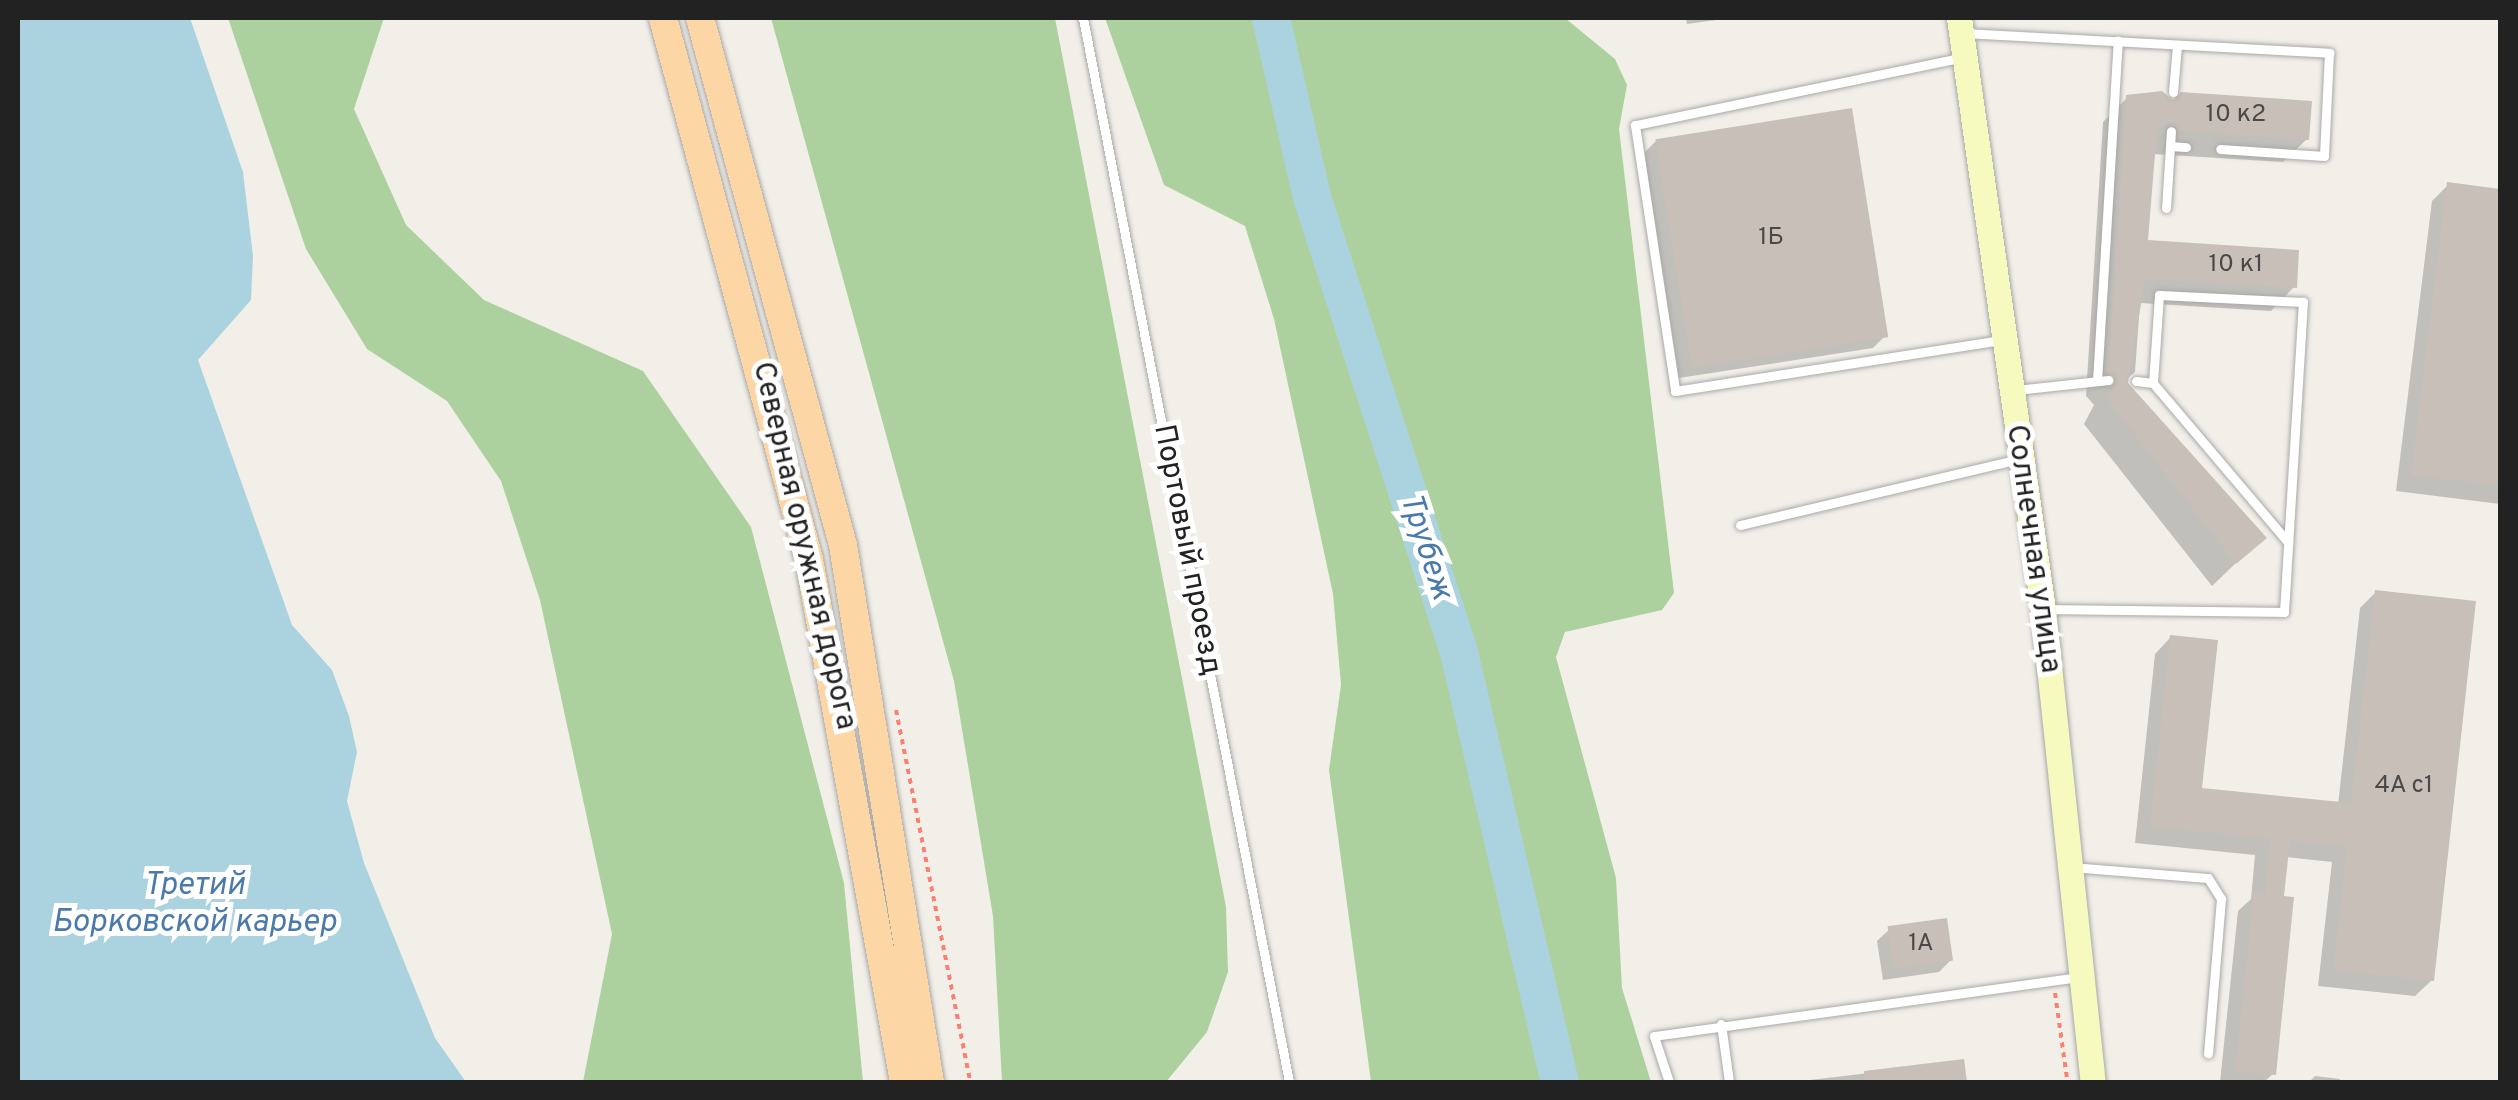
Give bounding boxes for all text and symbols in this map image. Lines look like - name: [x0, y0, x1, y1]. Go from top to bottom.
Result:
- house number: 10 к2: [2206, 100, 2266, 130]
- house number: 1Б: [1758, 223, 1784, 253]
- house number: 10 к1: [2209, 250, 2263, 280]
- street label: Северная оружная дорога: [743, 359, 863, 733]
- street label: Портовый проезд: [1144, 422, 1228, 678]
- street label: Солнечная улица: [1997, 422, 2067, 676]
- water label: Трубеж: [1390, 489, 1460, 605]
- house number: 4А с1: [2374, 771, 2434, 801]
- water label: Третий Борковской карьер: [52, 868, 336, 943]
- house number: 1А: [1908, 929, 1934, 959]

